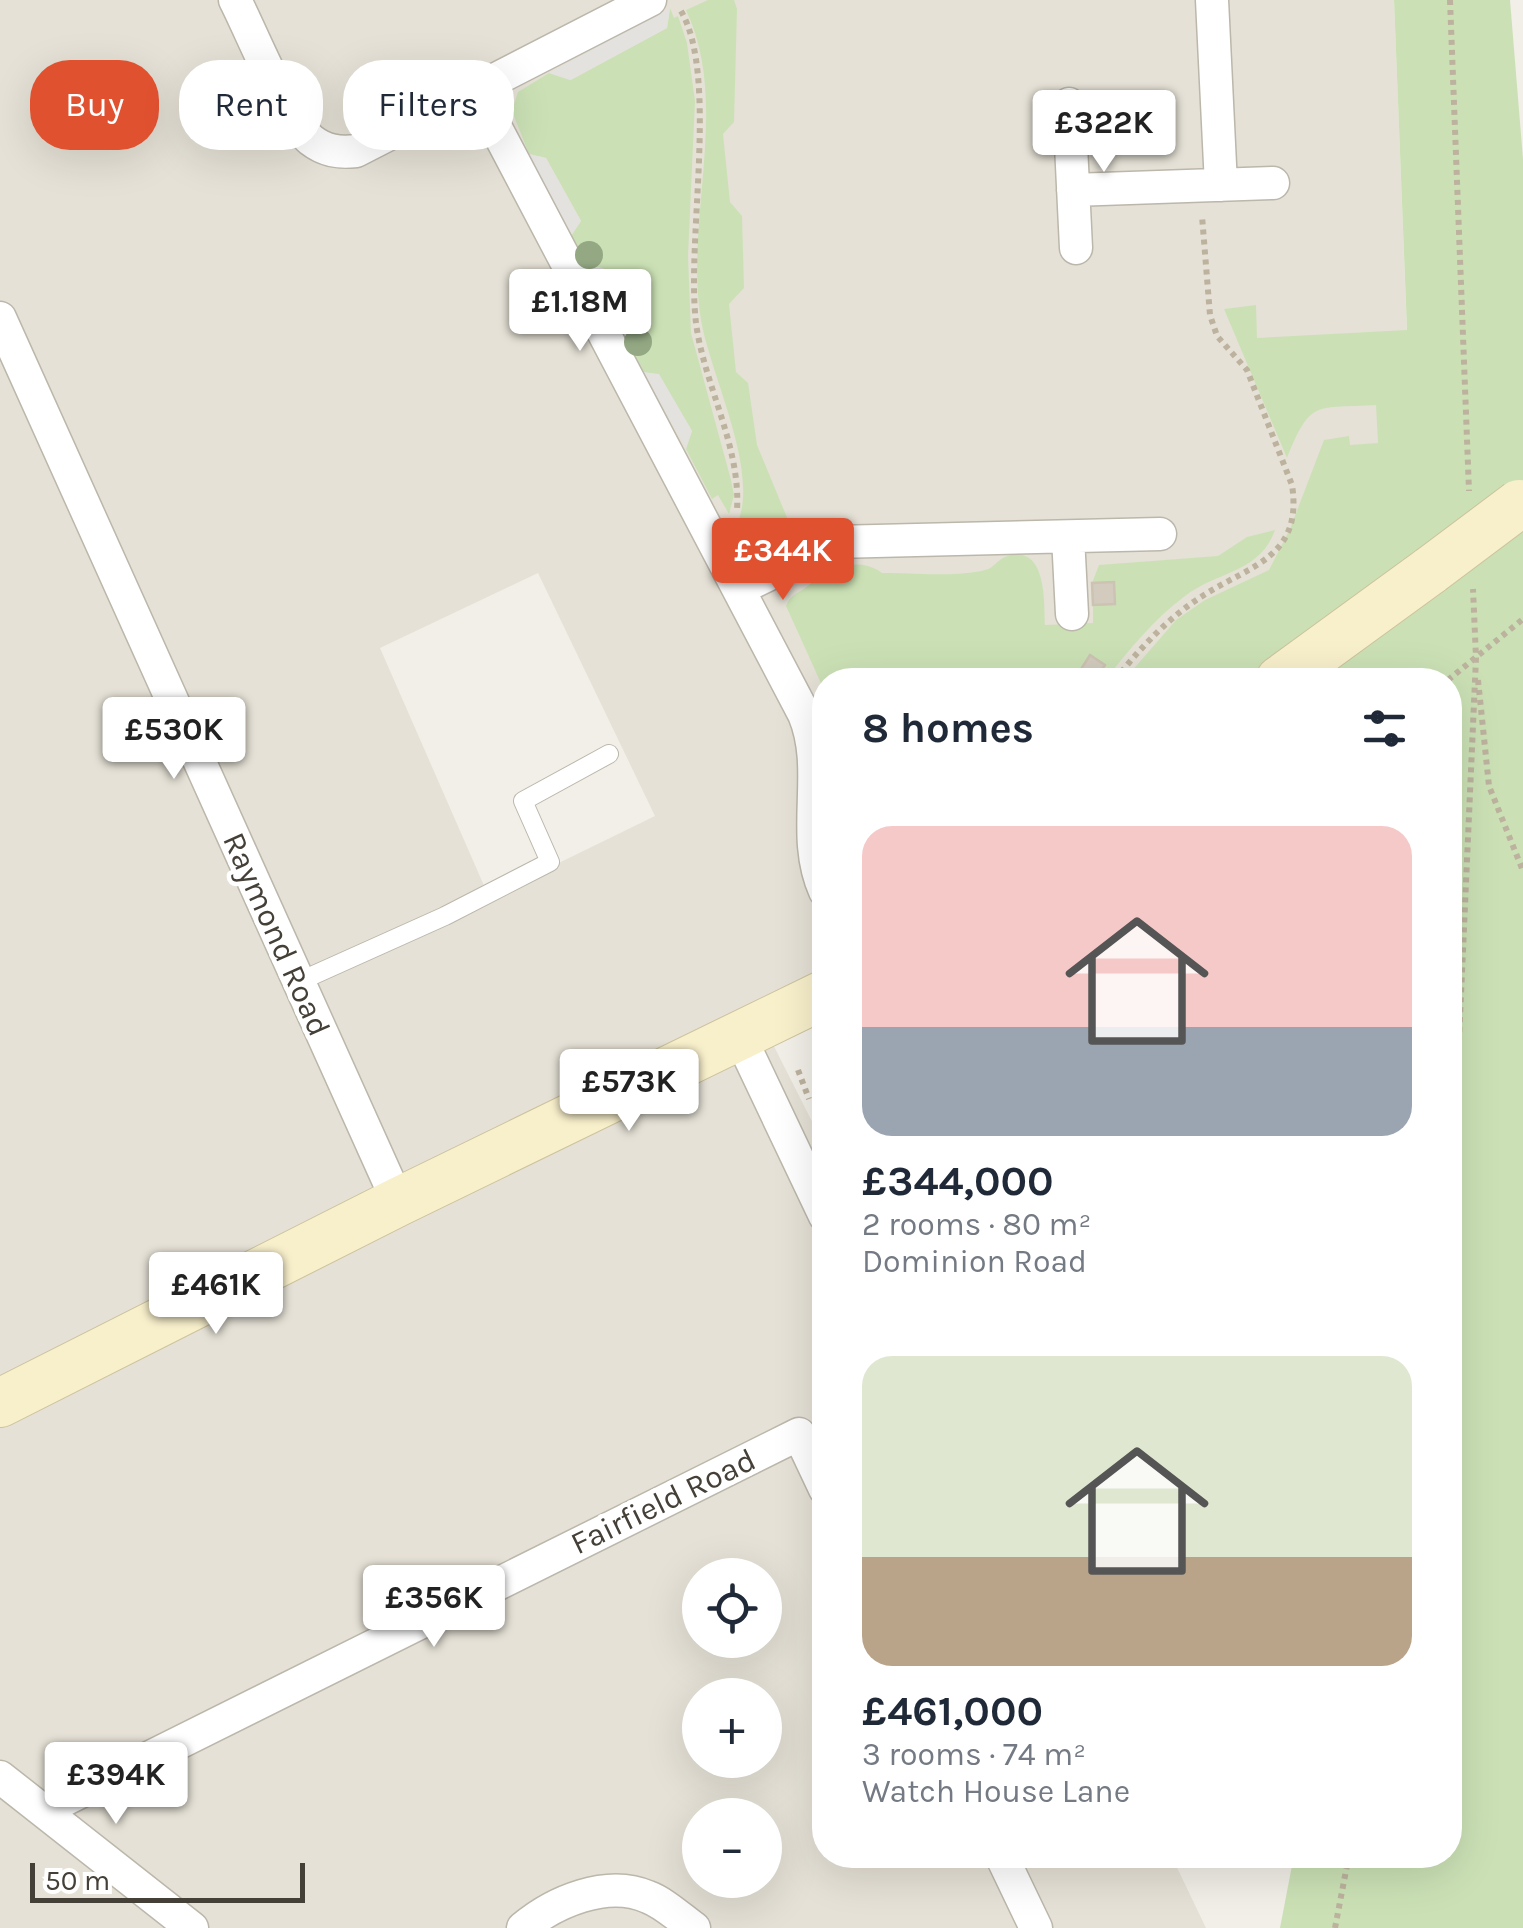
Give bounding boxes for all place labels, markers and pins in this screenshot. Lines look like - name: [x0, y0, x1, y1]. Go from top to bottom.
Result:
- pin: £322K: [1034, 90, 1174, 175]
- pin: £1.18M: [499, 269, 661, 354]
- pin: £344K: [713, 518, 853, 603]
- pin: £530K: [104, 697, 244, 782]
- pin: £573K: [559, 1049, 699, 1134]
- pin: £461K: [146, 1252, 286, 1337]
- pin: £356K: [364, 1565, 504, 1650]
- pin: £394K: [46, 1742, 186, 1827]

